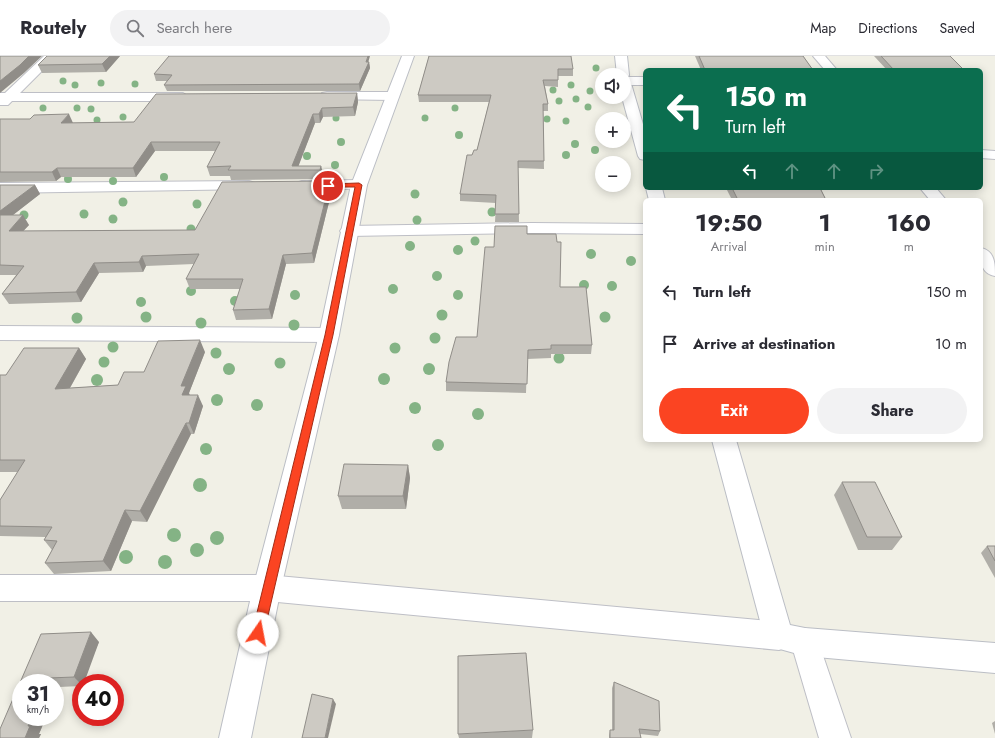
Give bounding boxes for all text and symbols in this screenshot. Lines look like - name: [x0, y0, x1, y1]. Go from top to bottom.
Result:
- search box: [110, 10, 390, 46]
- text: Routely: [20, 14, 86, 41]
- icon: search: [124, 17, 146, 39]
- text: Search here: [156, 17, 232, 39]
- text: Map: [810, 18, 836, 38]
- text: Directions: [858, 18, 918, 38]
- text: Saved: [940, 18, 975, 38]
- map controls: [595, 68, 631, 192]
- button: sound: [595, 68, 631, 104]
- text: 150 m: [725, 76, 807, 117]
- icon: left: [659, 84, 711, 136]
- button: +: [595, 112, 631, 148]
- text: Turn left: [725, 114, 785, 140]
- button: −: [595, 156, 631, 192]
- icon: left: [739, 160, 761, 182]
- icon: ahead: [781, 160, 803, 182]
- icon: ahead: [823, 160, 845, 182]
- icon: right: [865, 160, 887, 182]
- pin: [311, 169, 345, 203]
- icon: arrive: [317, 175, 339, 197]
- text: 19:50: [695, 205, 762, 240]
- text: 1: [818, 205, 831, 240]
- text: 160: [887, 205, 931, 240]
- text: Arrival: [711, 237, 747, 256]
- text: min: [814, 237, 835, 256]
- text: m: [904, 237, 914, 256]
- icon: left: [659, 281, 681, 303]
- text: Turn left: [693, 281, 751, 303]
- text: 150 m: [927, 281, 967, 303]
- icon: arrive: [659, 333, 681, 355]
- text: Arrive at destination: [693, 333, 835, 355]
- text: 10 m: [935, 333, 967, 355]
- button: Exit: [659, 388, 809, 434]
- button: Share: [817, 388, 967, 434]
- position arrow: [237, 612, 279, 654]
- speed limit sign: 40: [72, 674, 124, 726]
- text: 31: [27, 680, 49, 709]
- text: km/h: [27, 702, 49, 717]

